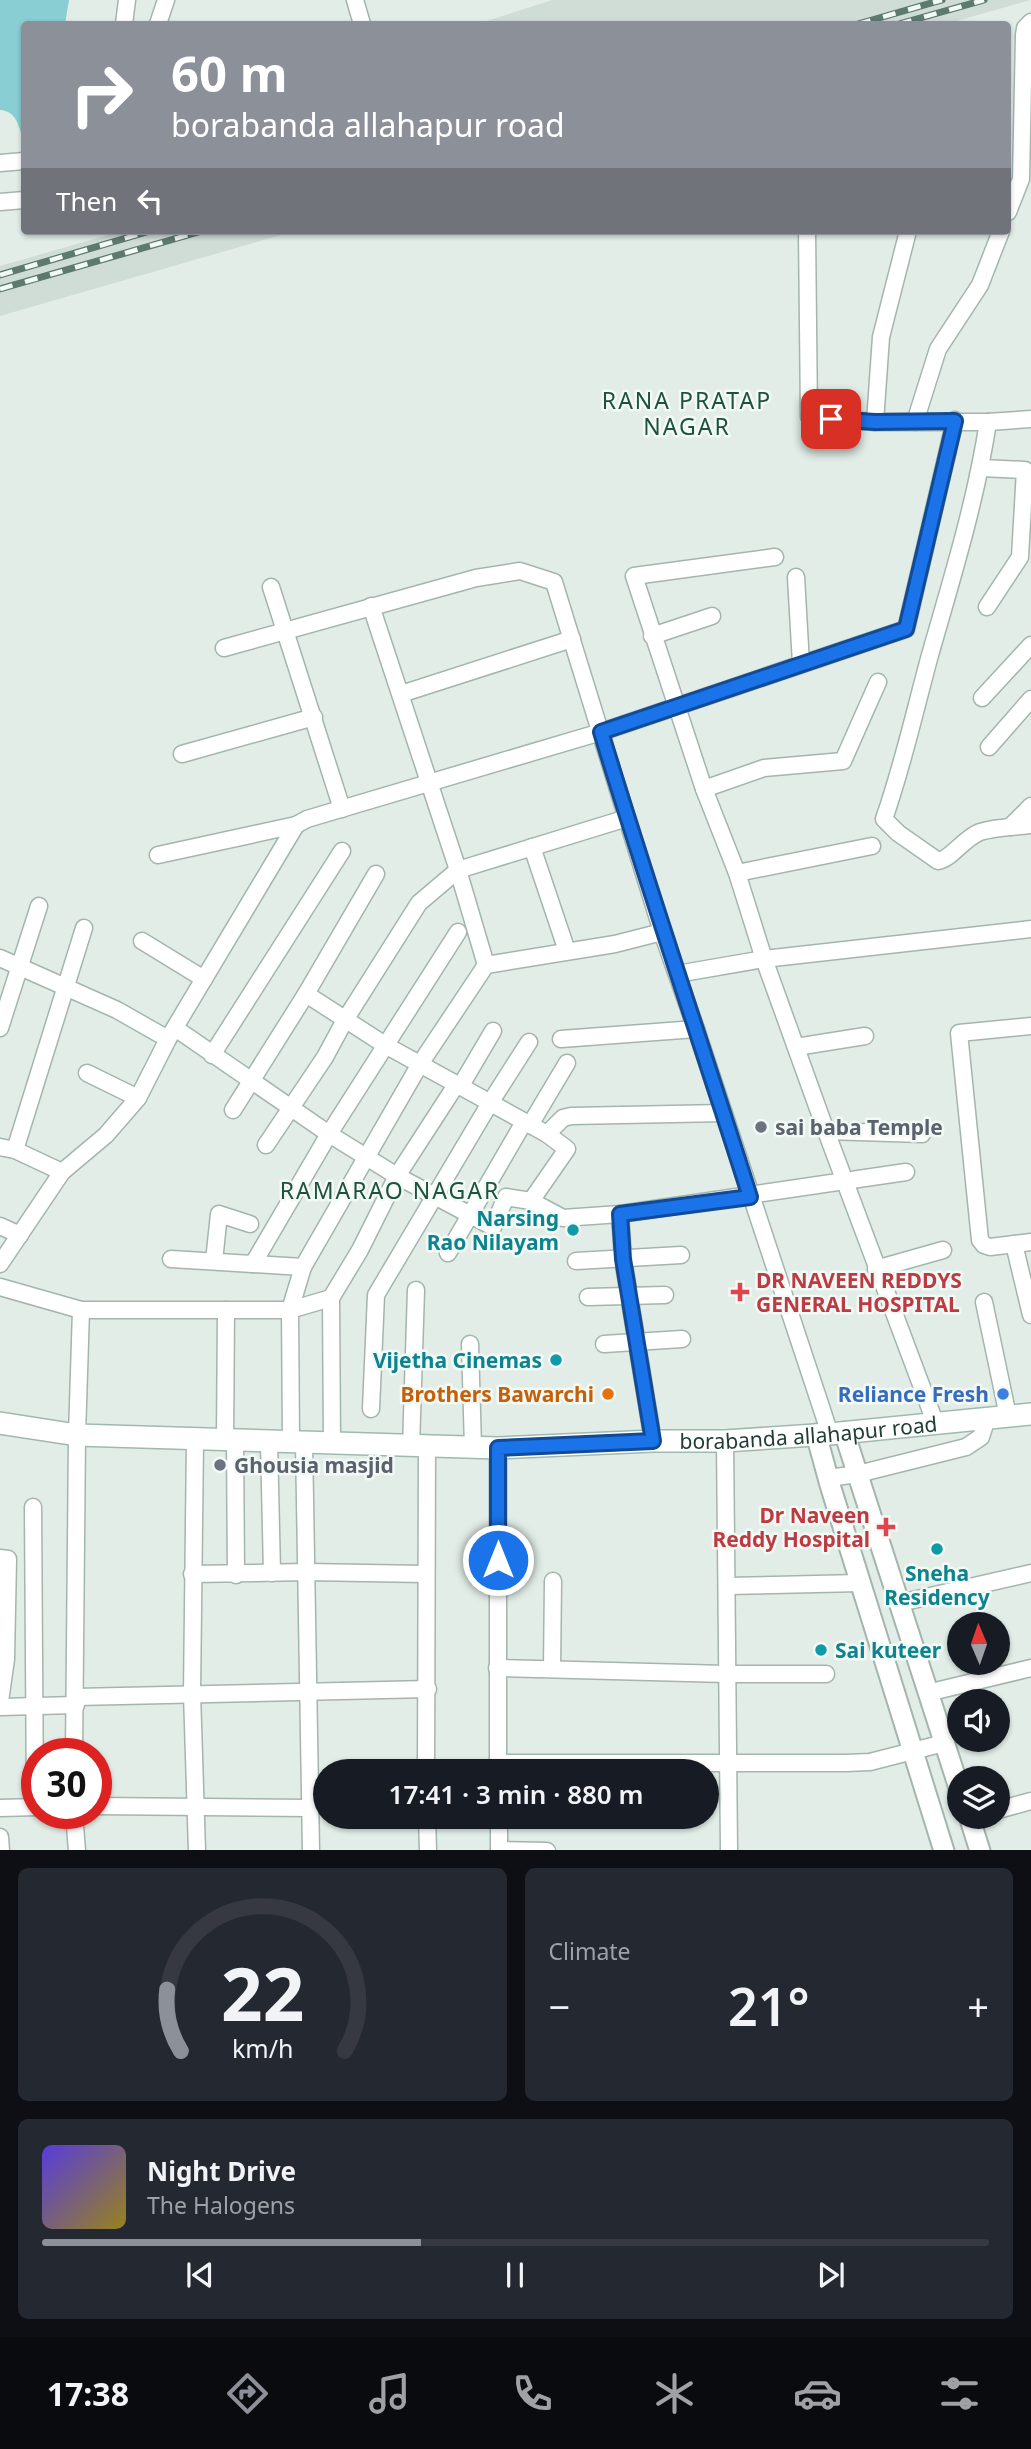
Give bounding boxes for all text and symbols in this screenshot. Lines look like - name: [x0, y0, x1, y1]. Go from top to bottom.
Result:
- text: 60 m: [171, 40, 288, 106]
- icon: right: [56, 49, 147, 140]
- text: borabanda allahapur road: [171, 103, 565, 146]
- icon: left: [131, 182, 169, 220]
- text: Then: [56, 183, 117, 219]
- district label: RANA PRATAP NAGAR: [602, 384, 772, 442]
- pin: [801, 389, 861, 449]
- icon: arrive: [812, 400, 850, 438]
- place label: sai baba Temple: [775, 1113, 943, 1141]
- marker: sai baba Temple: [753, 1119, 769, 1135]
- district label: RAMARAO NAGAR: [280, 1174, 500, 1206]
- place label: Narsing Rao Nilayam: [427, 1204, 559, 1256]
- marker: Narsing Rao Nilayam: [565, 1222, 581, 1238]
- place label: DR NAVEEN REDDYS GENERAL HOSPITAL: [756, 1266, 962, 1318]
- marker: DR NAVEEN REDDYS GENERAL HOSPITAL: [730, 1282, 750, 1302]
- place label: Vijetha Cinemas: [373, 1346, 542, 1374]
- marker: Vijetha Cinemas: [548, 1352, 564, 1368]
- place label: Brothers Bawarchi: [400, 1380, 594, 1408]
- place label: Reliance Fresh: [838, 1380, 989, 1408]
- marker: Brothers Bawarchi: [600, 1386, 616, 1402]
- marker: Reliance Fresh: [995, 1386, 1011, 1402]
- street label: borabanda allahapur road: [679, 1409, 939, 1455]
- place label: Ghousia masjid: [234, 1451, 394, 1479]
- marker: Ghousia masjid: [212, 1457, 228, 1473]
- place label: Dr Naveen Reddy Hospital: [712, 1501, 870, 1553]
- marker: Dr Naveen Reddy Hospital: [876, 1517, 896, 1537]
- position arrow: [461, 1523, 535, 1597]
- marker: Sneha Residency: [929, 1541, 945, 1557]
- place label: Sneha Residency: [884, 1559, 990, 1611]
- north arrow: [947, 1612, 1010, 1675]
- map controls: [947, 1612, 1010, 1829]
- place label: Sai kuteer: [835, 1636, 942, 1664]
- marker: Sai kuteer: [813, 1642, 829, 1658]
- button: sound: [947, 1689, 1010, 1752]
- speed limit sign: 30: [21, 1738, 112, 1829]
- button: layers: [947, 1766, 1010, 1829]
- text: 17:41 · 3 min · 880 m: [389, 1776, 643, 1812]
- text: Climate: [549, 1935, 631, 1967]
- text: 22: [221, 1943, 304, 2042]
- text: 21°: [728, 1970, 810, 2041]
- text: −: [549, 1980, 570, 2032]
- text: +: [967, 1980, 989, 2032]
- text: km/h: [231, 2030, 293, 2064]
- text: Night Drive: [147, 2153, 296, 2189]
- text: The Halogens: [147, 2189, 295, 2221]
- icon: previous: [181, 2256, 219, 2294]
- icon: pause: [496, 2256, 534, 2294]
- icon: next: [812, 2256, 850, 2294]
- icon: directions: [223, 2369, 272, 2418]
- icon: music: [365, 2369, 414, 2418]
- icon: phone: [508, 2369, 557, 2418]
- icon: climate: [650, 2369, 699, 2418]
- icon: car: [793, 2369, 842, 2418]
- icon: filters: [935, 2369, 984, 2418]
- text: 17:38: [47, 2372, 129, 2415]

